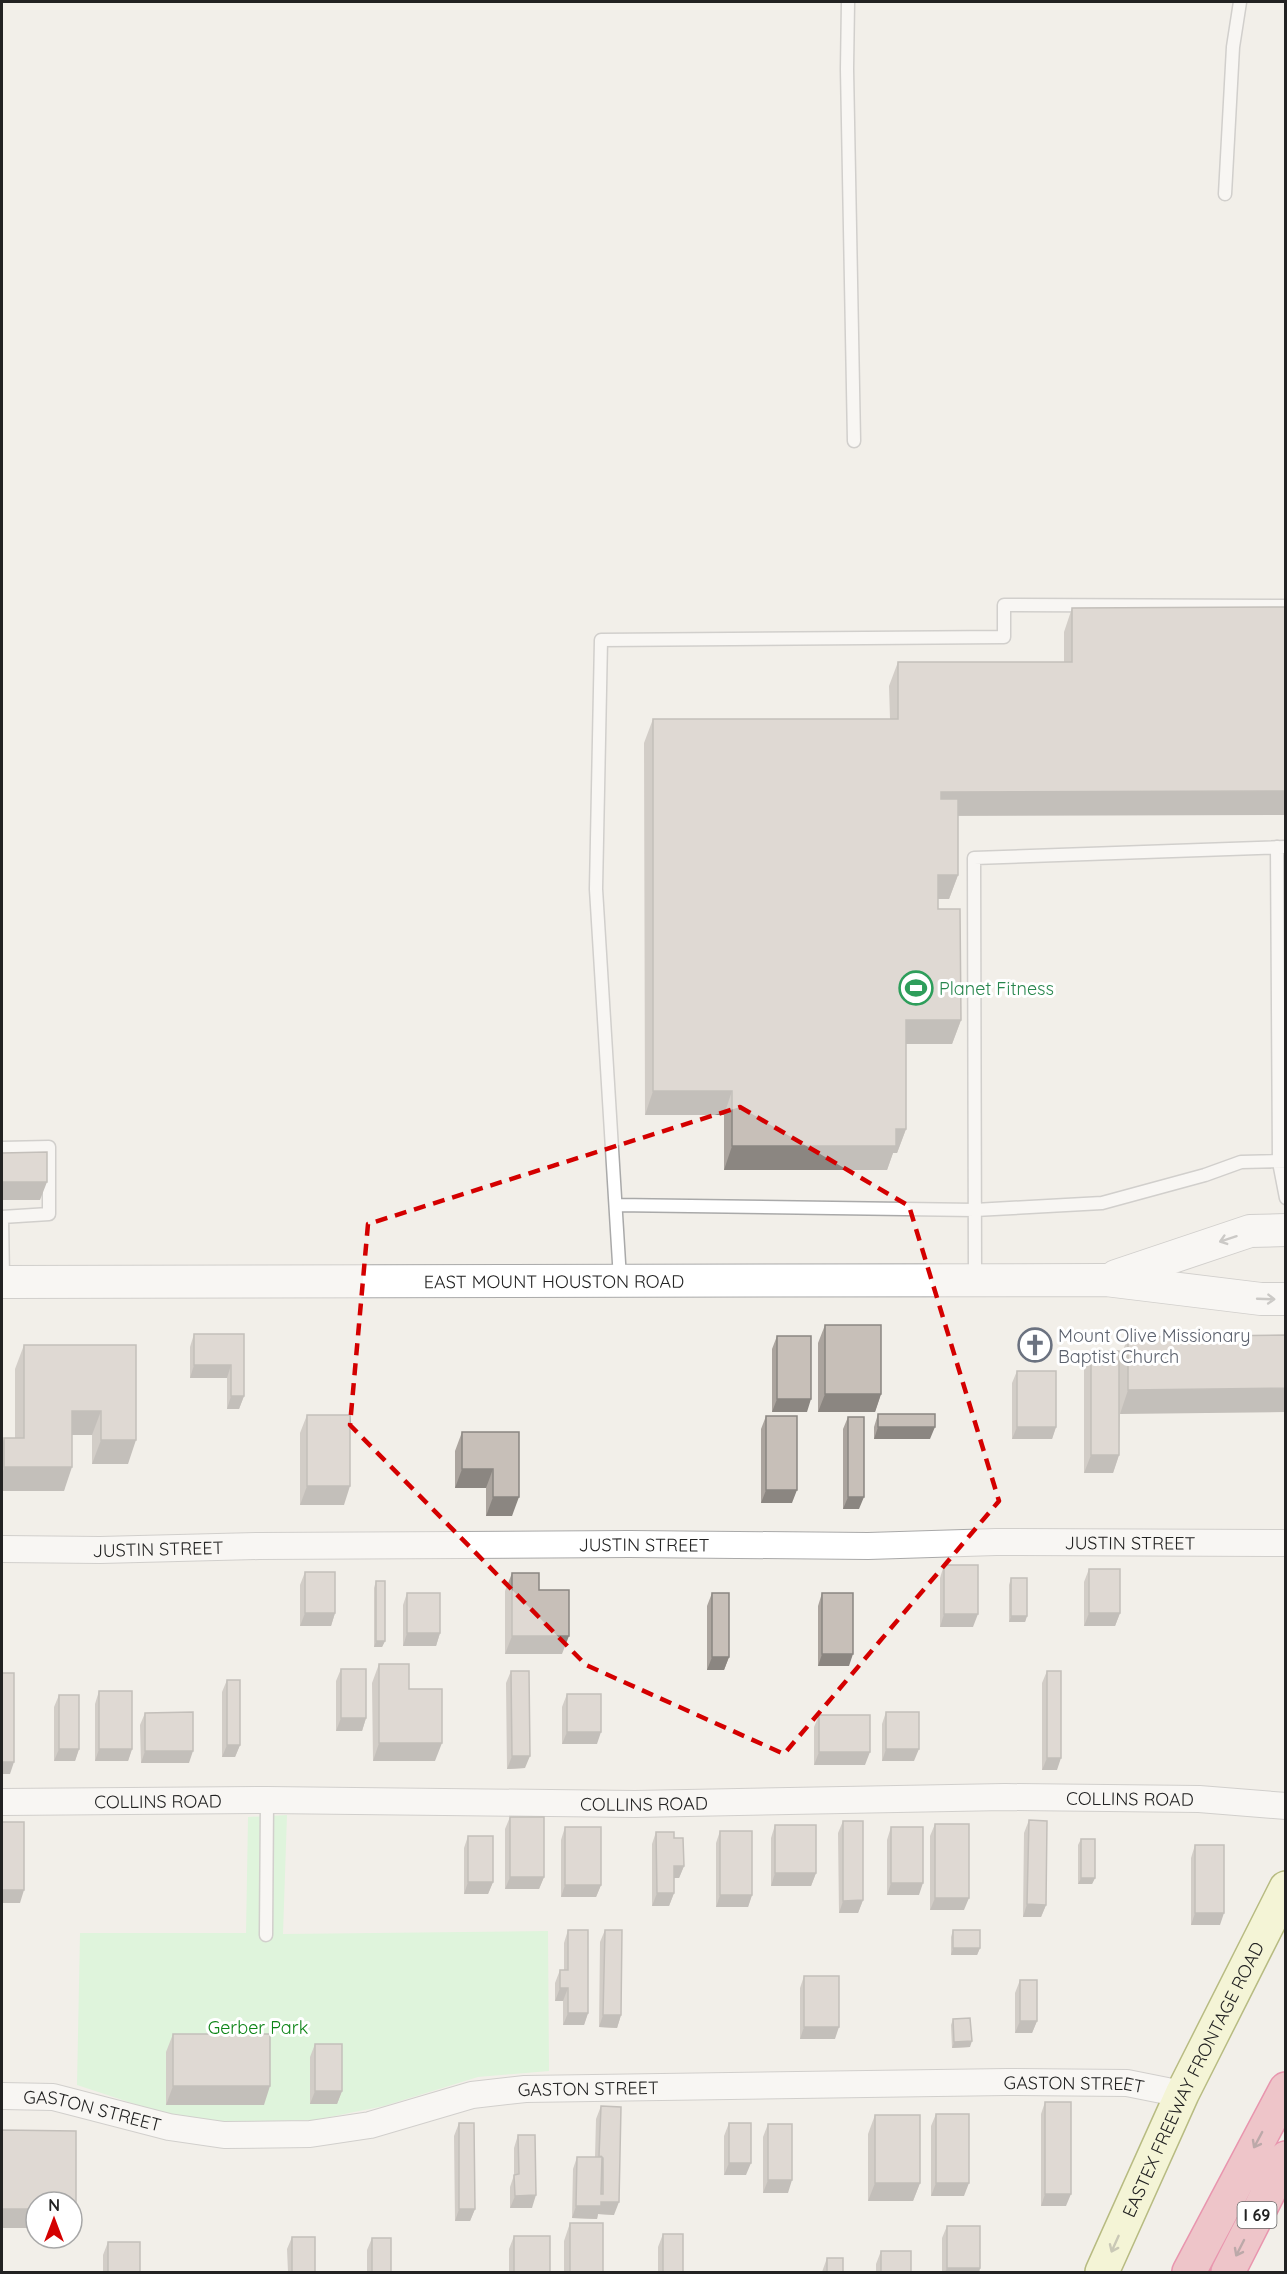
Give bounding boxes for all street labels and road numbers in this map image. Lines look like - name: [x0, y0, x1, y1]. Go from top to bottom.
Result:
- street label: EAST MOUNT HOUSTON ROAD: [424, 1269, 684, 1293]
- street label: JUSTIN STREET: [1064, 1531, 1195, 1554]
- street label: JUSTIN STREET: [578, 1532, 710, 1556]
- street label: JUSTIN STREET: [92, 1535, 224, 1562]
- street label: COLLINS ROAD: [1066, 1786, 1194, 1810]
- street label: COLLINS ROAD: [94, 1789, 222, 1813]
- street label: COLLINS ROAD: [580, 1791, 708, 1816]
- street label: EASTEX FREEWAY FRONTAGE ROAD: [1117, 1938, 1269, 2221]
- street label: GASTON STREET: [1004, 2070, 1147, 2098]
- street label: GASTON STREET: [516, 2076, 659, 2101]
- street label: GASTON STREET: [23, 2085, 164, 2136]
- road number: I 69: [1238, 2202, 1276, 2228]

